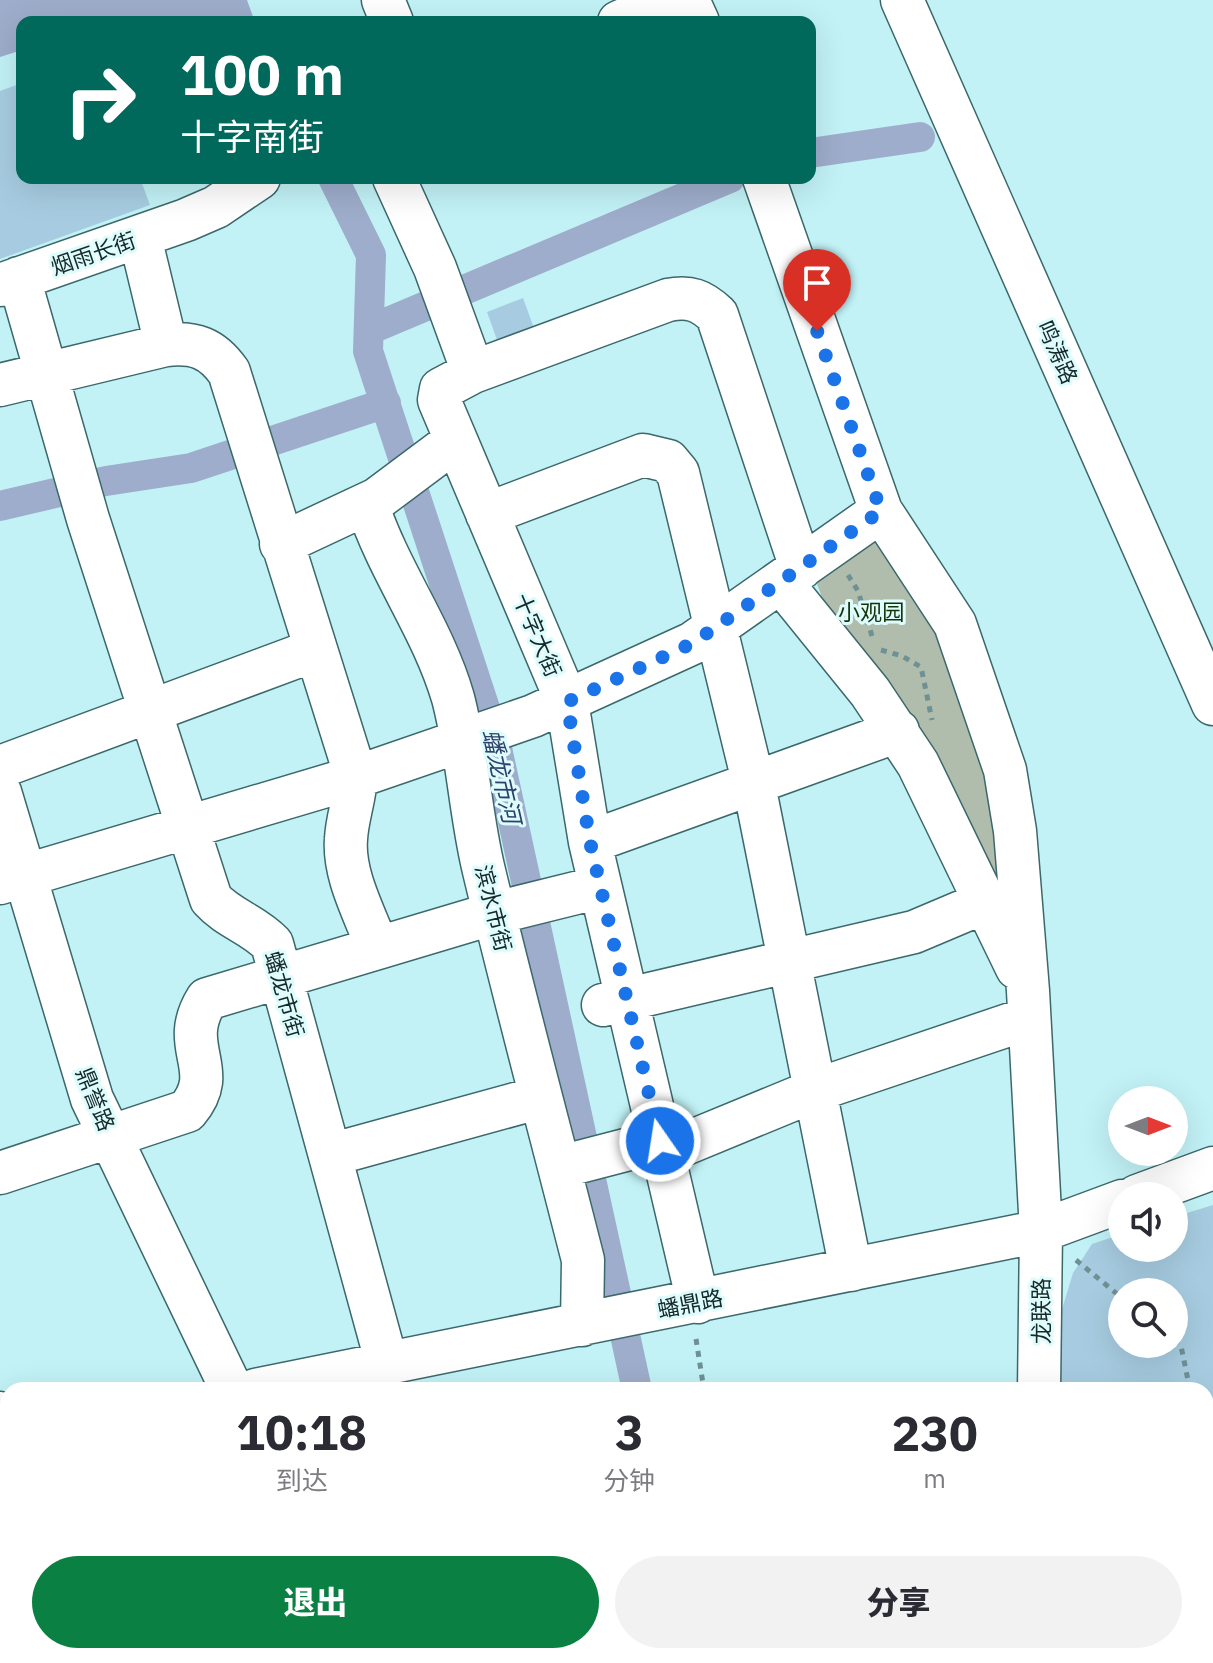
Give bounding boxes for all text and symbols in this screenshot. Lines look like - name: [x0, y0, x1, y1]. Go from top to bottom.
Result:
- text: 100 m: [180, 38, 344, 110]
- icon: right: [48, 48, 152, 152]
- text: 十字南街: [180, 113, 324, 160]
- street label: 烟雨长街: [47, 225, 139, 281]
- pin: [783, 249, 851, 331]
- icon: arrive: [795, 261, 839, 305]
- street label: 鸣涛路: [1031, 316, 1085, 388]
- street label: 十字大街: [507, 589, 569, 681]
- park label: 小观园: [838, 597, 904, 626]
- water label: 蟠龙市河: [476, 726, 529, 830]
- street label: 滨水市街: [469, 862, 519, 954]
- street label: 蟠龙市街: [259, 948, 311, 1040]
- street label: 鼎誉路: [70, 1063, 122, 1135]
- north arrow: [1108, 1086, 1188, 1166]
- map controls: [1108, 1086, 1188, 1358]
- position arrow: [618, 1099, 702, 1183]
- button: sound: [1108, 1182, 1188, 1262]
- street label: 龙联路: [1026, 1278, 1055, 1344]
- button: search: [1108, 1278, 1188, 1358]
- street label: 蟠鼎路: [655, 1282, 725, 1324]
- text: 10:18: [236, 1401, 367, 1463]
- text: 3: [615, 1401, 644, 1463]
- text: 230: [891, 1402, 978, 1464]
- text: m: [923, 1461, 946, 1495]
- text: 到达: [276, 1463, 328, 1497]
- text: 分钟: [603, 1463, 655, 1497]
- button: 退出: [32, 1556, 599, 1648]
- button: 分享: [615, 1556, 1182, 1648]

